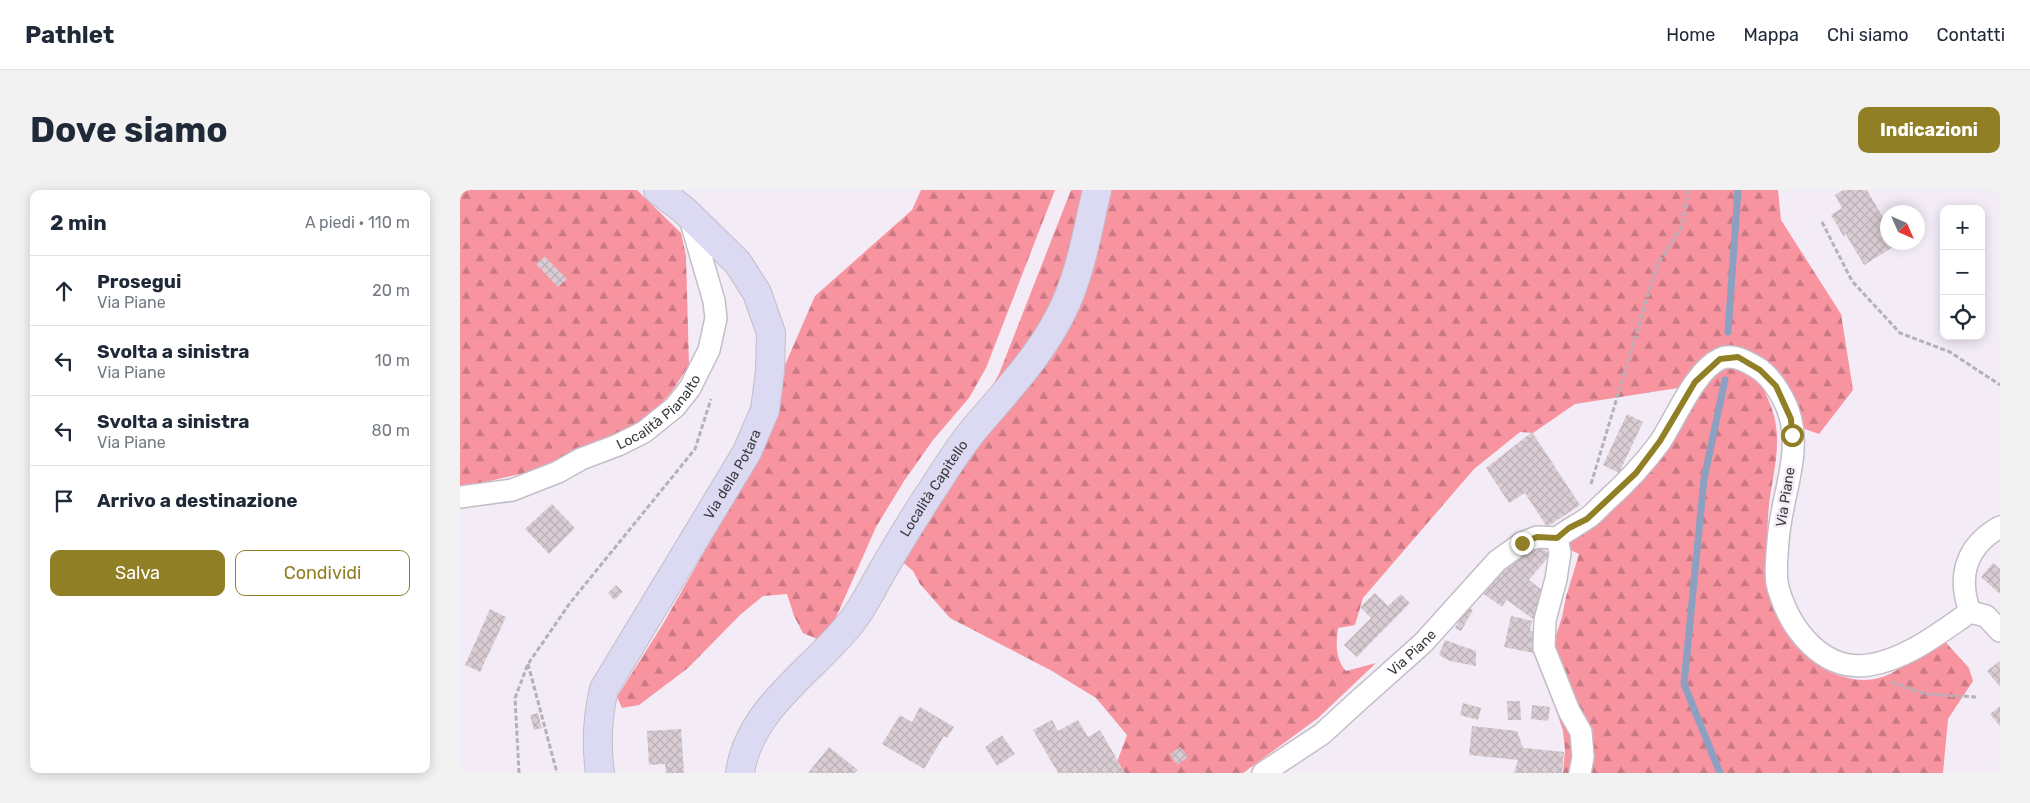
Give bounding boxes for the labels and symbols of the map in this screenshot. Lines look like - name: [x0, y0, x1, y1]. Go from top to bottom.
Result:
- north arrow: [1880, 205, 1925, 250]
- street label: Località Pianalto: [614, 372, 704, 453]
- route start: [1781, 424, 1804, 447]
- street label: Via della Potara: [700, 427, 765, 522]
- street label: Località Capitello: [897, 437, 972, 540]
- street label: Via Piane: [1772, 466, 1799, 528]
- route end: [1511, 532, 1534, 555]
- street label: Via Piane: [1384, 626, 1440, 680]

